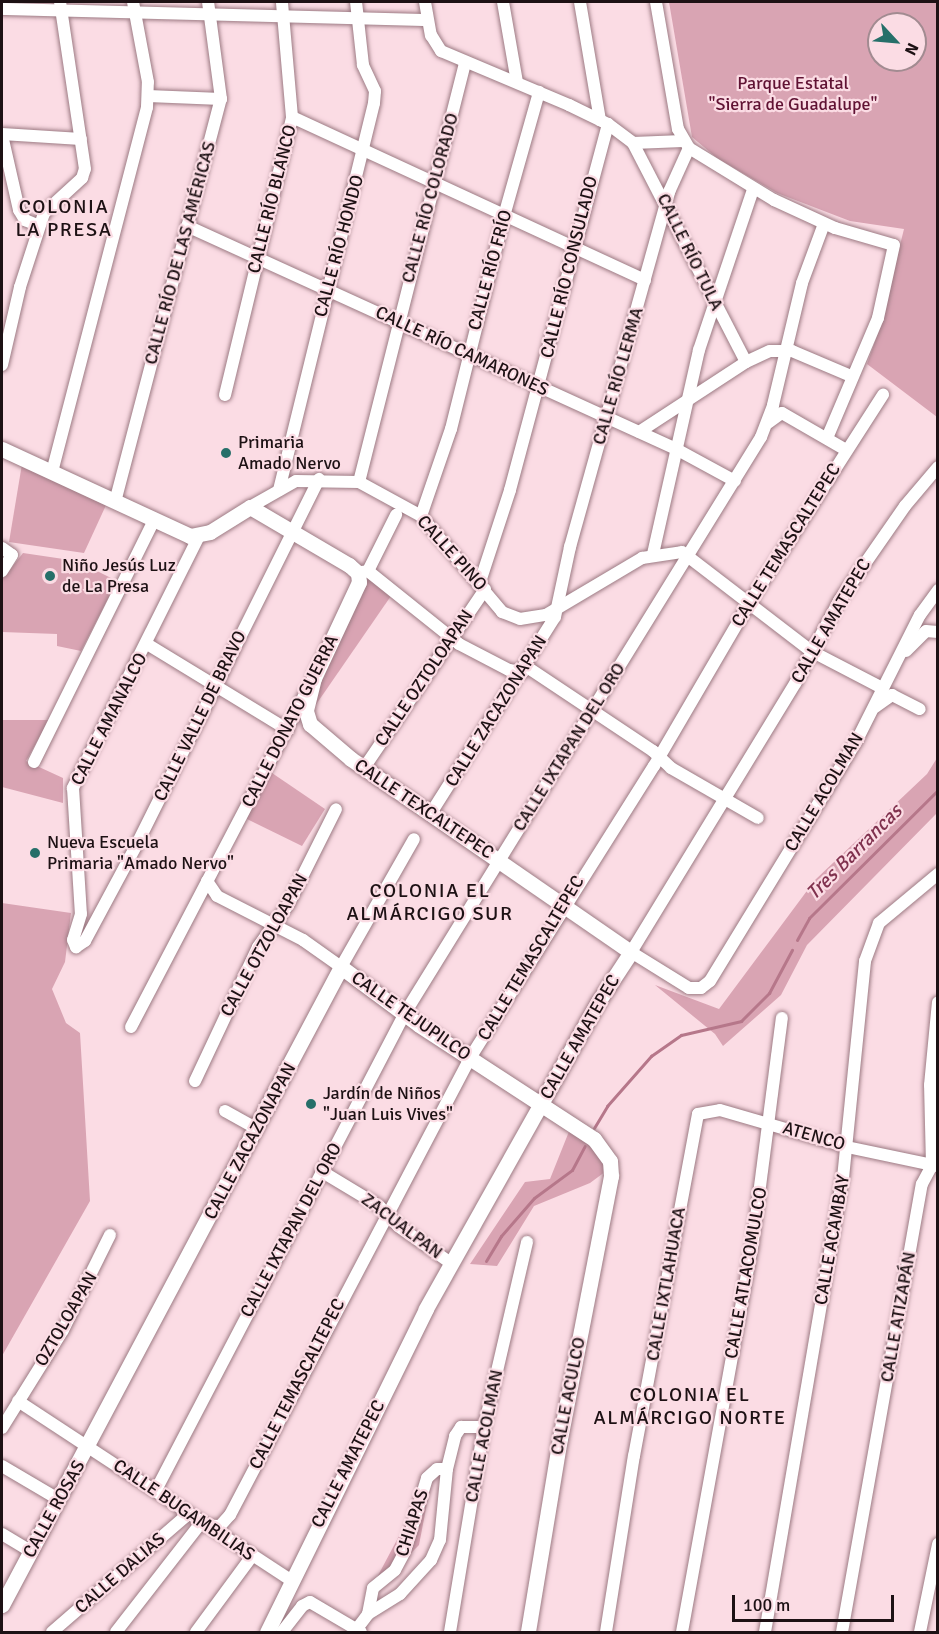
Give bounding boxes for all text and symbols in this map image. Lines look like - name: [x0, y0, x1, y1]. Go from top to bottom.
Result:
- north arrow: [867, 12, 927, 72]
- text: N: [900, 40, 923, 58]
- park label: Parque Estatal "Sierra de Guadalupe": [708, 73, 878, 116]
- street label: CALLE RÍO COLORADO: [397, 111, 463, 285]
- street label: CALLE RÍO BLANCO: [243, 123, 301, 275]
- street label: CALLE RÍO DE LAS AMÉRICAS: [140, 139, 220, 367]
- street label: CALLE RÍO HONDO: [310, 173, 368, 319]
- street label: CALLE RÍO CONSULADO: [536, 174, 602, 360]
- street label: CALLE RÍO TULA: [652, 190, 728, 314]
- district label: COLONIA LA PRESA: [16, 195, 112, 242]
- street label: CALLE RÍO FRÍO: [464, 207, 516, 333]
- street label: CALLE RÍO CAMARONES: [372, 301, 552, 401]
- street label: CALLE RÍO LERMA: [588, 305, 648, 447]
- place label: Primaria Amado Nervo: [238, 432, 341, 474]
- marker: Primaria Amado Nervo: [219, 446, 233, 460]
- street label: CALLE TEMASCALTEPEC: [727, 459, 845, 631]
- street label: CALLE PINO: [413, 511, 491, 595]
- place label: Niño Jesús Luz de La Presa: [62, 555, 176, 598]
- street label: CALLE AMATEPEC: [787, 555, 875, 687]
- marker: Niño Jesús Luz de La Presa: [43, 569, 57, 583]
- street label: CALLE OZTOLOAPAN: [370, 606, 478, 750]
- street label: CALLE VALLE DE BRAVO: [149, 627, 251, 805]
- street label: CALLE DONATO GUERRA: [237, 631, 343, 811]
- street label: CALLE ZACAZONAPAN: [441, 631, 551, 791]
- street label: CALLE AMANALCO: [66, 649, 152, 789]
- street label: CALLE IXTAPAN DEL ORO: [508, 659, 630, 835]
- street label: CALLE ACOLMAN: [780, 729, 868, 855]
- street label: CALLE TEXCALTEPEC: [350, 754, 498, 864]
- water label: Tres Barrancas: [801, 799, 907, 905]
- place label: Nueva Escuela Primaria "Amado Nervo": [47, 832, 234, 874]
- marker: Nueva Escuela Primaria "Amado Nervo": [28, 846, 42, 860]
- street label: CALLE OTZOLOAPAN: [216, 870, 312, 1020]
- street label: CALLE TEMASCALTEPEC: [473, 872, 589, 1044]
- district label: COLONIA EL ALMÁRCIGO SUR: [347, 878, 513, 925]
- street label: CALLE TEJUPILCO: [347, 967, 475, 1065]
- street label: CALLE AMATEPEC: [536, 971, 624, 1103]
- street label: CALLE ZACAZONAPAN: [200, 1059, 300, 1223]
- place label: Jardín de Niños "Juan Luis Vives": [323, 1083, 453, 1126]
- marker: Jardín de Niños "Juan Luis Vives": [304, 1097, 318, 1111]
- street label: ATENCO: [780, 1117, 848, 1155]
- street label: CALLE IXTAPAN DEL ORO: [236, 1139, 346, 1321]
- street label: CALLE ACAMBAY: [810, 1173, 854, 1307]
- street label: CALLE ATLACOMULCO: [720, 1186, 772, 1360]
- street label: ZACUALPAN: [357, 1188, 447, 1264]
- street label: CALLE IXTLAHUACA: [642, 1205, 690, 1363]
- street label: CALLE ATIZAPÁN: [876, 1250, 920, 1384]
- street label: OZTOLOAPAN: [30, 1268, 102, 1370]
- street label: CALLE TEMASCALTEPEC: [245, 1295, 349, 1473]
- street label: CALLE ACULCO: [546, 1335, 590, 1457]
- street label: CALLE ACOLMAN: [461, 1368, 507, 1504]
- district label: COLONIA EL ALMÁRCIGO NORTE: [593, 1382, 787, 1429]
- street label: CALLE AMATEPEC: [307, 1397, 389, 1531]
- street label: CALLE BUGAMBILIAS: [109, 1455, 259, 1565]
- street label: CALLE ROSAS: [18, 1457, 90, 1561]
- street label: CHIAPAS: [391, 1487, 433, 1559]
- street label: CALLE DALIAS: [71, 1528, 169, 1618]
- scale bar: [735, 1583, 897, 1621]
- text: 100 m: [743, 1594, 790, 1616]

